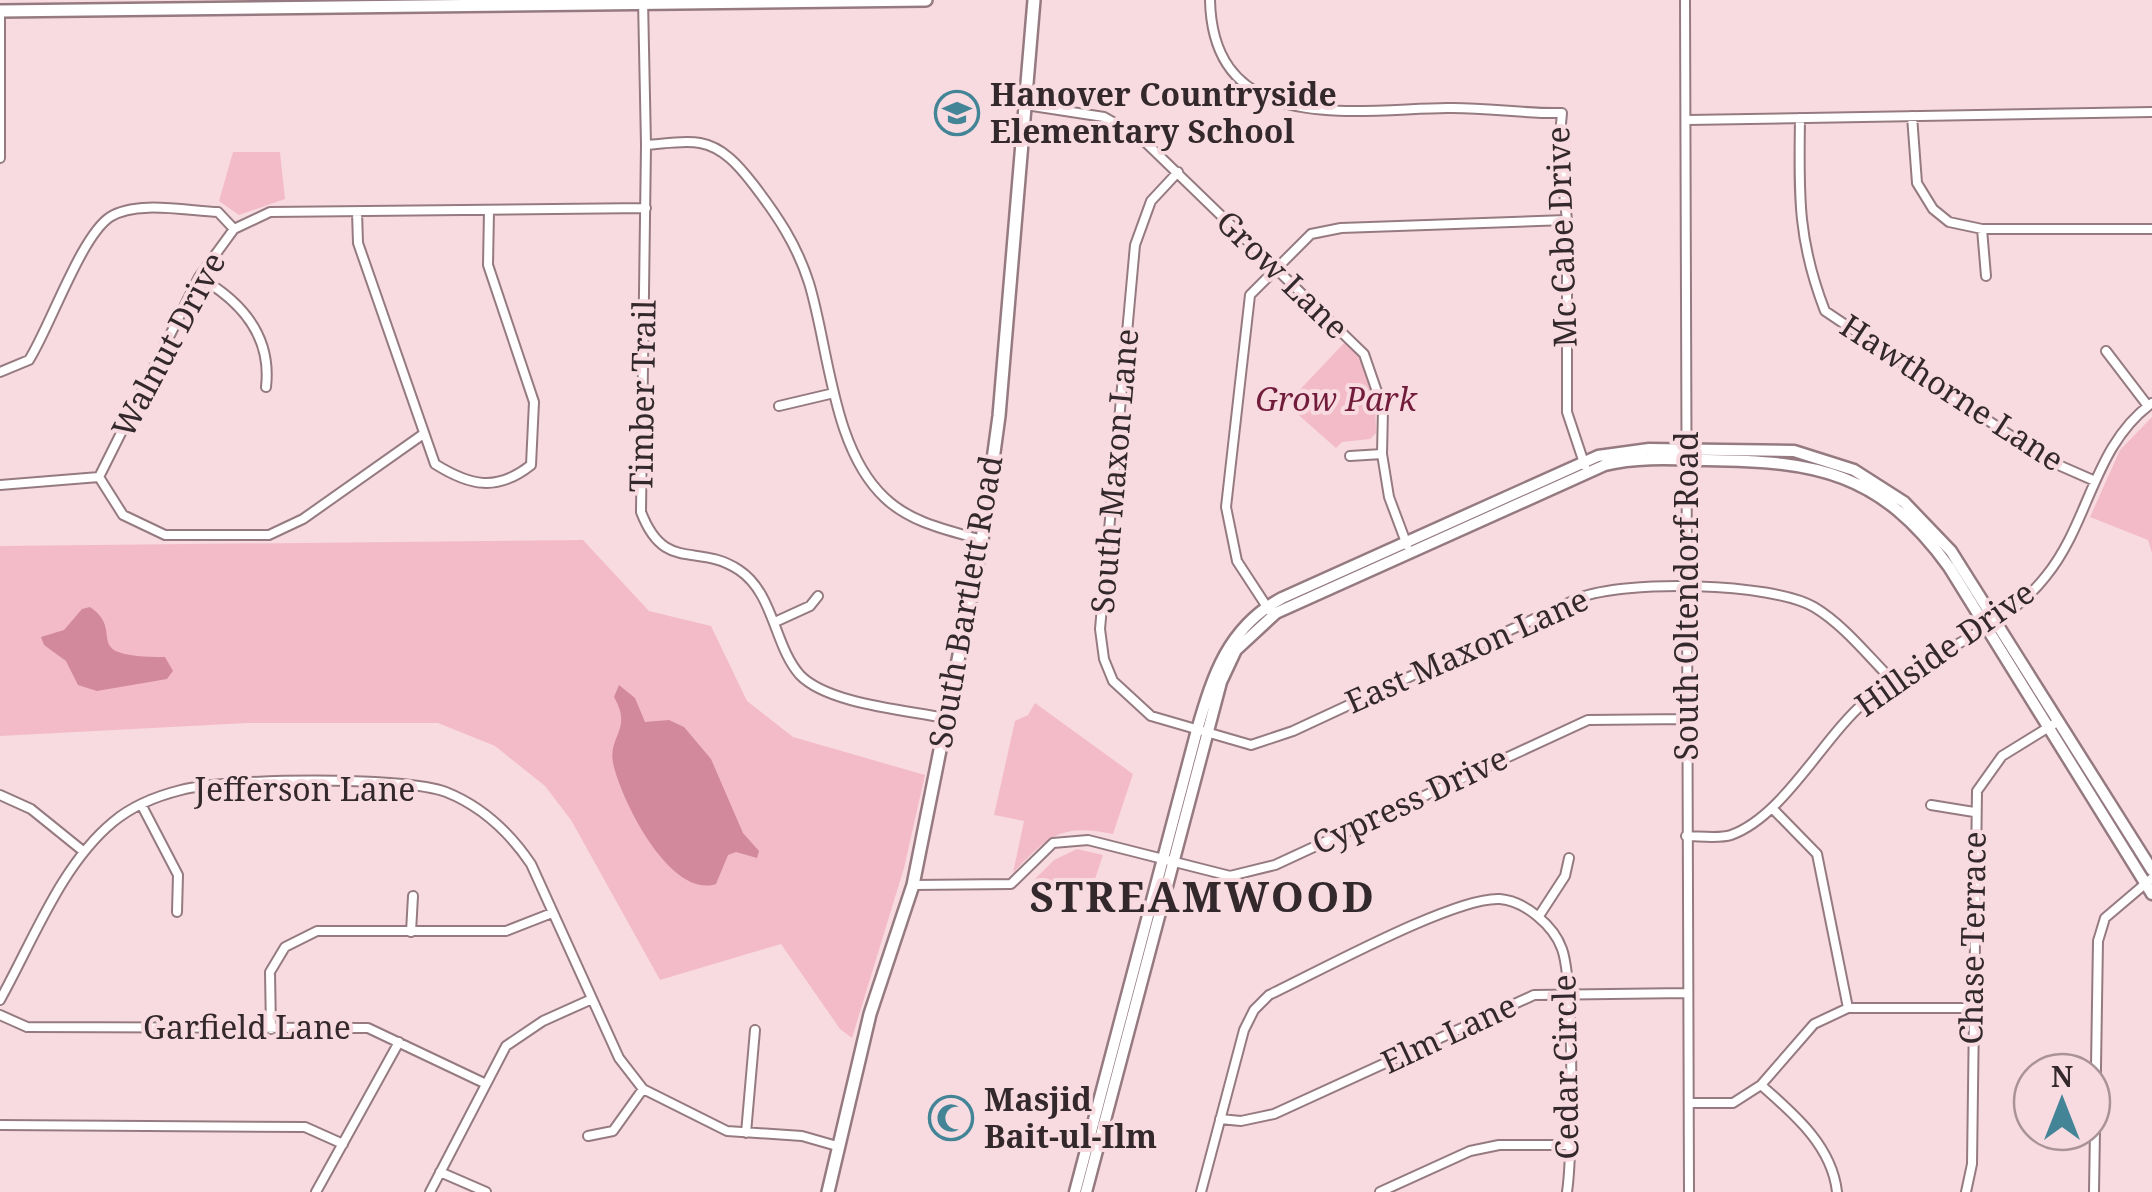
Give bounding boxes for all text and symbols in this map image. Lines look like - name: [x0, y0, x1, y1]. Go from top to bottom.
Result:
- place label: Hanover Countryside Elementary School: [990, 72, 1337, 152]
- school or university icon: Hanover Countryside Elementary School: [934, 90, 980, 136]
- street label: Mc Cabe Drive: [1535, 126, 1586, 348]
- street label: Grow Lane: [1208, 200, 1358, 348]
- street label: Walnut Drive: [101, 244, 235, 444]
- street label: Timber Trail: [618, 299, 665, 493]
- street label: Hawthorne Lane: [1833, 303, 2073, 480]
- street label: South Maxon Lane: [1080, 327, 1147, 615]
- park label: Grow Park: [1255, 377, 1419, 420]
- street label: South Oltendorf Road: [1664, 431, 1707, 761]
- street label: South Bartlett Road: [918, 452, 1011, 751]
- street label: Hillside Drive: [1846, 570, 2042, 725]
- street label: East Maxon Lane: [1338, 577, 1595, 722]
- street label: Cypress Drive: [1305, 736, 1514, 864]
- street label: Jefferson Lane: [194, 767, 415, 810]
- street label: Chase Terrace: [1948, 831, 1995, 1045]
- district label: STREAMWOOD: [1029, 867, 1377, 924]
- street label: Cedar Circle: [1541, 974, 1588, 1160]
- street label: Elm Lane: [1374, 983, 1523, 1083]
- street label: Garfield Lane: [143, 1005, 351, 1048]
- north arrow: [2012, 1052, 2112, 1152]
- text: N: [2051, 1057, 2073, 1095]
- place label: Masjid Bait-ul-Ilm: [984, 1077, 1157, 1157]
- mosque icon: Masjid Bait-ul-Ilm: [928, 1095, 974, 1141]

